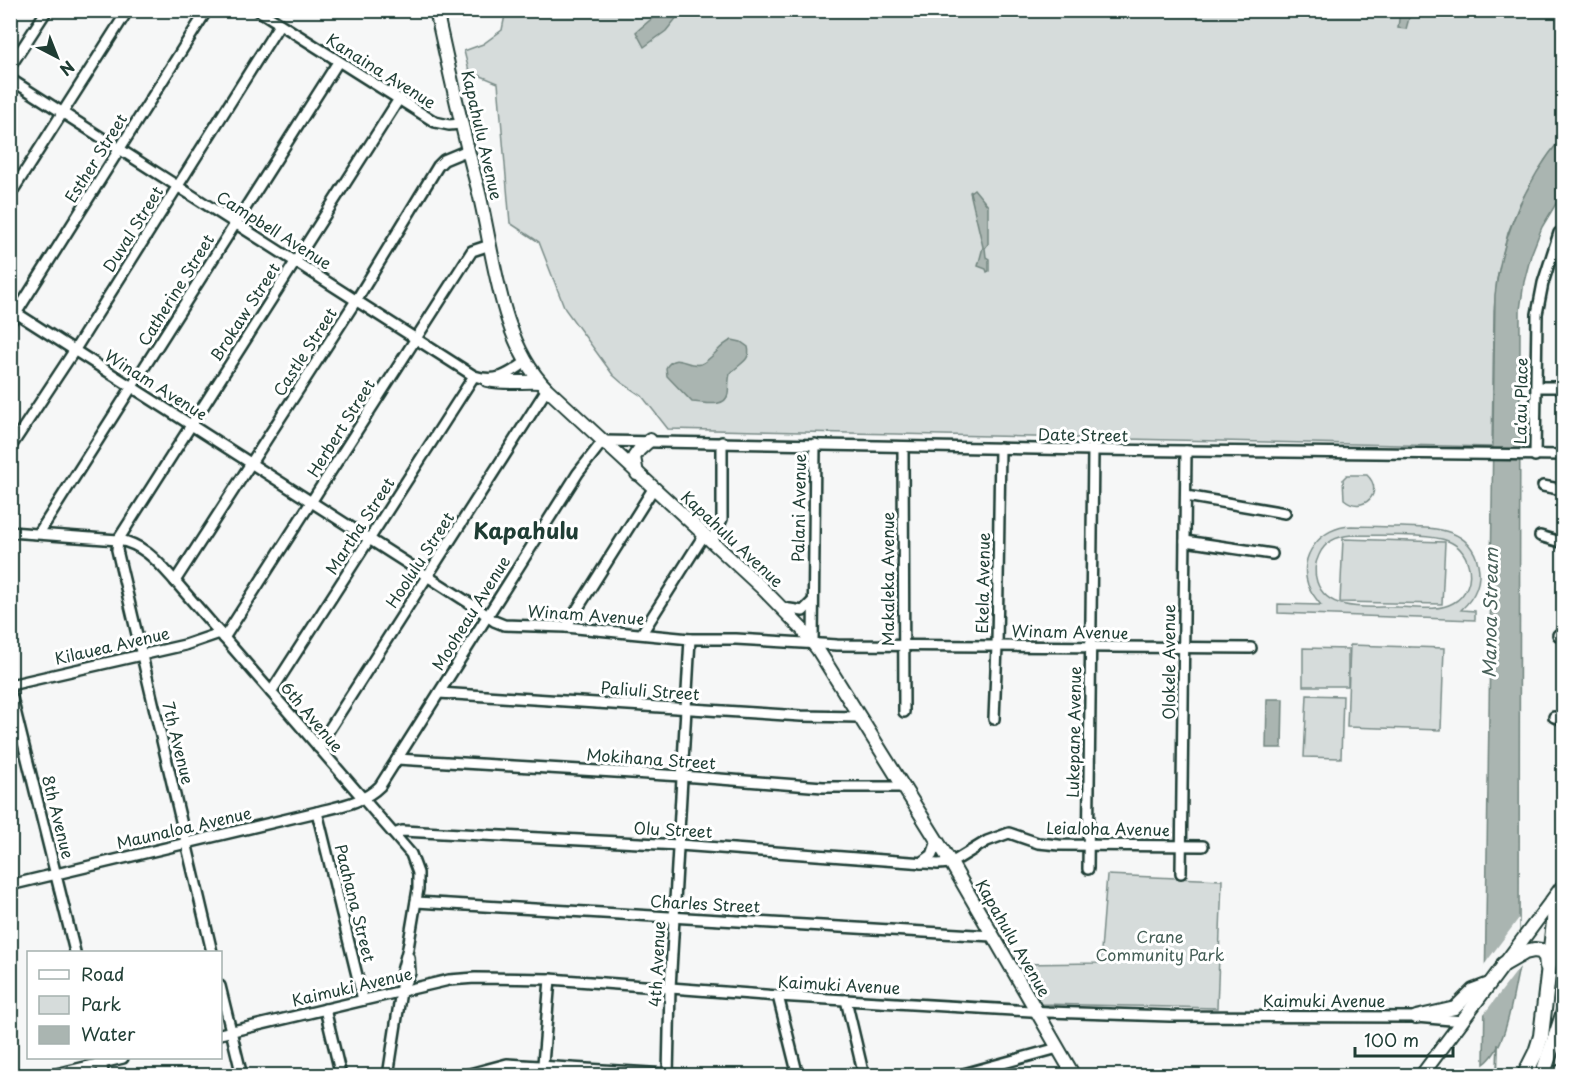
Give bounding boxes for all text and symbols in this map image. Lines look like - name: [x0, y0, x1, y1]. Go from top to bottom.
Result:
- north arrow: [27, 27, 87, 87]
- street label: Kanaina Avenue: [322, 27, 441, 114]
- text: N: [55, 56, 80, 82]
- street label: Kapahulu Avenue: [456, 68, 510, 202]
- street label: Esther Street: [58, 108, 132, 207]
- street label: Duval Street: [96, 181, 168, 276]
- street label: Campbell Avenue: [212, 184, 337, 274]
- street label: Catherine Street: [131, 228, 219, 350]
- street label: Brokaw Street: [203, 257, 285, 365]
- street label: Castle Street: [266, 302, 342, 401]
- street label: Winam Avenue: [101, 343, 212, 425]
- street label: La'au Place: [1507, 357, 1533, 445]
- street label: Herbert Street: [300, 373, 380, 481]
- street label: Date Street: [1038, 421, 1129, 447]
- street label: Palani Avenue: [785, 453, 811, 563]
- street label: Martha Street: [319, 472, 400, 579]
- street label: Kapahulu Avenue: [676, 484, 790, 592]
- street label: Hoolulu Street: [379, 506, 460, 612]
- street label: Makaleka Avenue: [875, 511, 899, 646]
- district label: Kapahulu: [473, 513, 579, 546]
- street label: Ekela Avenue: [969, 532, 995, 634]
- water label: Manoa Stream: [1475, 547, 1504, 678]
- street label: Mooheau Avenue: [425, 550, 515, 674]
- street label: Winam Avenue: [527, 598, 645, 630]
- street label: Olokele Avenue: [1156, 604, 1180, 720]
- street label: Winam Avenue: [1011, 618, 1129, 644]
- street label: Kilauea Avenue: [52, 620, 172, 670]
- street label: Lukepane Avenue: [1060, 666, 1086, 798]
- street label: Paliuli Street: [600, 675, 701, 705]
- street label: 6th Avenue: [276, 676, 350, 757]
- street label: 7th Avenue: [157, 699, 201, 787]
- street label: Mokihana Street: [586, 742, 717, 775]
- street label: 8th Avenue: [37, 772, 81, 861]
- street label: Maunaloa Avenue: [114, 800, 254, 854]
- street label: Olu Street: [633, 815, 714, 843]
- street label: Leialoha Avenue: [1046, 815, 1170, 841]
- street label: Paahana Street: [330, 841, 382, 965]
- street label: Kapahulu Avenue: [970, 874, 1058, 1001]
- street label: Charles Street: [649, 888, 761, 918]
- street label: 4th Avenue: [642, 920, 670, 1008]
- park label: Crane Community Park: [1096, 924, 1225, 966]
- legend: [27, 951, 222, 1059]
- text: Road: [81, 960, 125, 987]
- street label: Kaimuki Avenue: [289, 960, 415, 1012]
- street label: Kaimuki Avenue: [777, 969, 901, 999]
- street label: Kaimuki Avenue: [1263, 988, 1386, 1012]
- text: Park: [81, 990, 121, 1017]
- text: Water: [81, 1020, 136, 1047]
- scale bar: [1355, 1020, 1452, 1058]
- text: 100 m: [1364, 1026, 1419, 1053]

